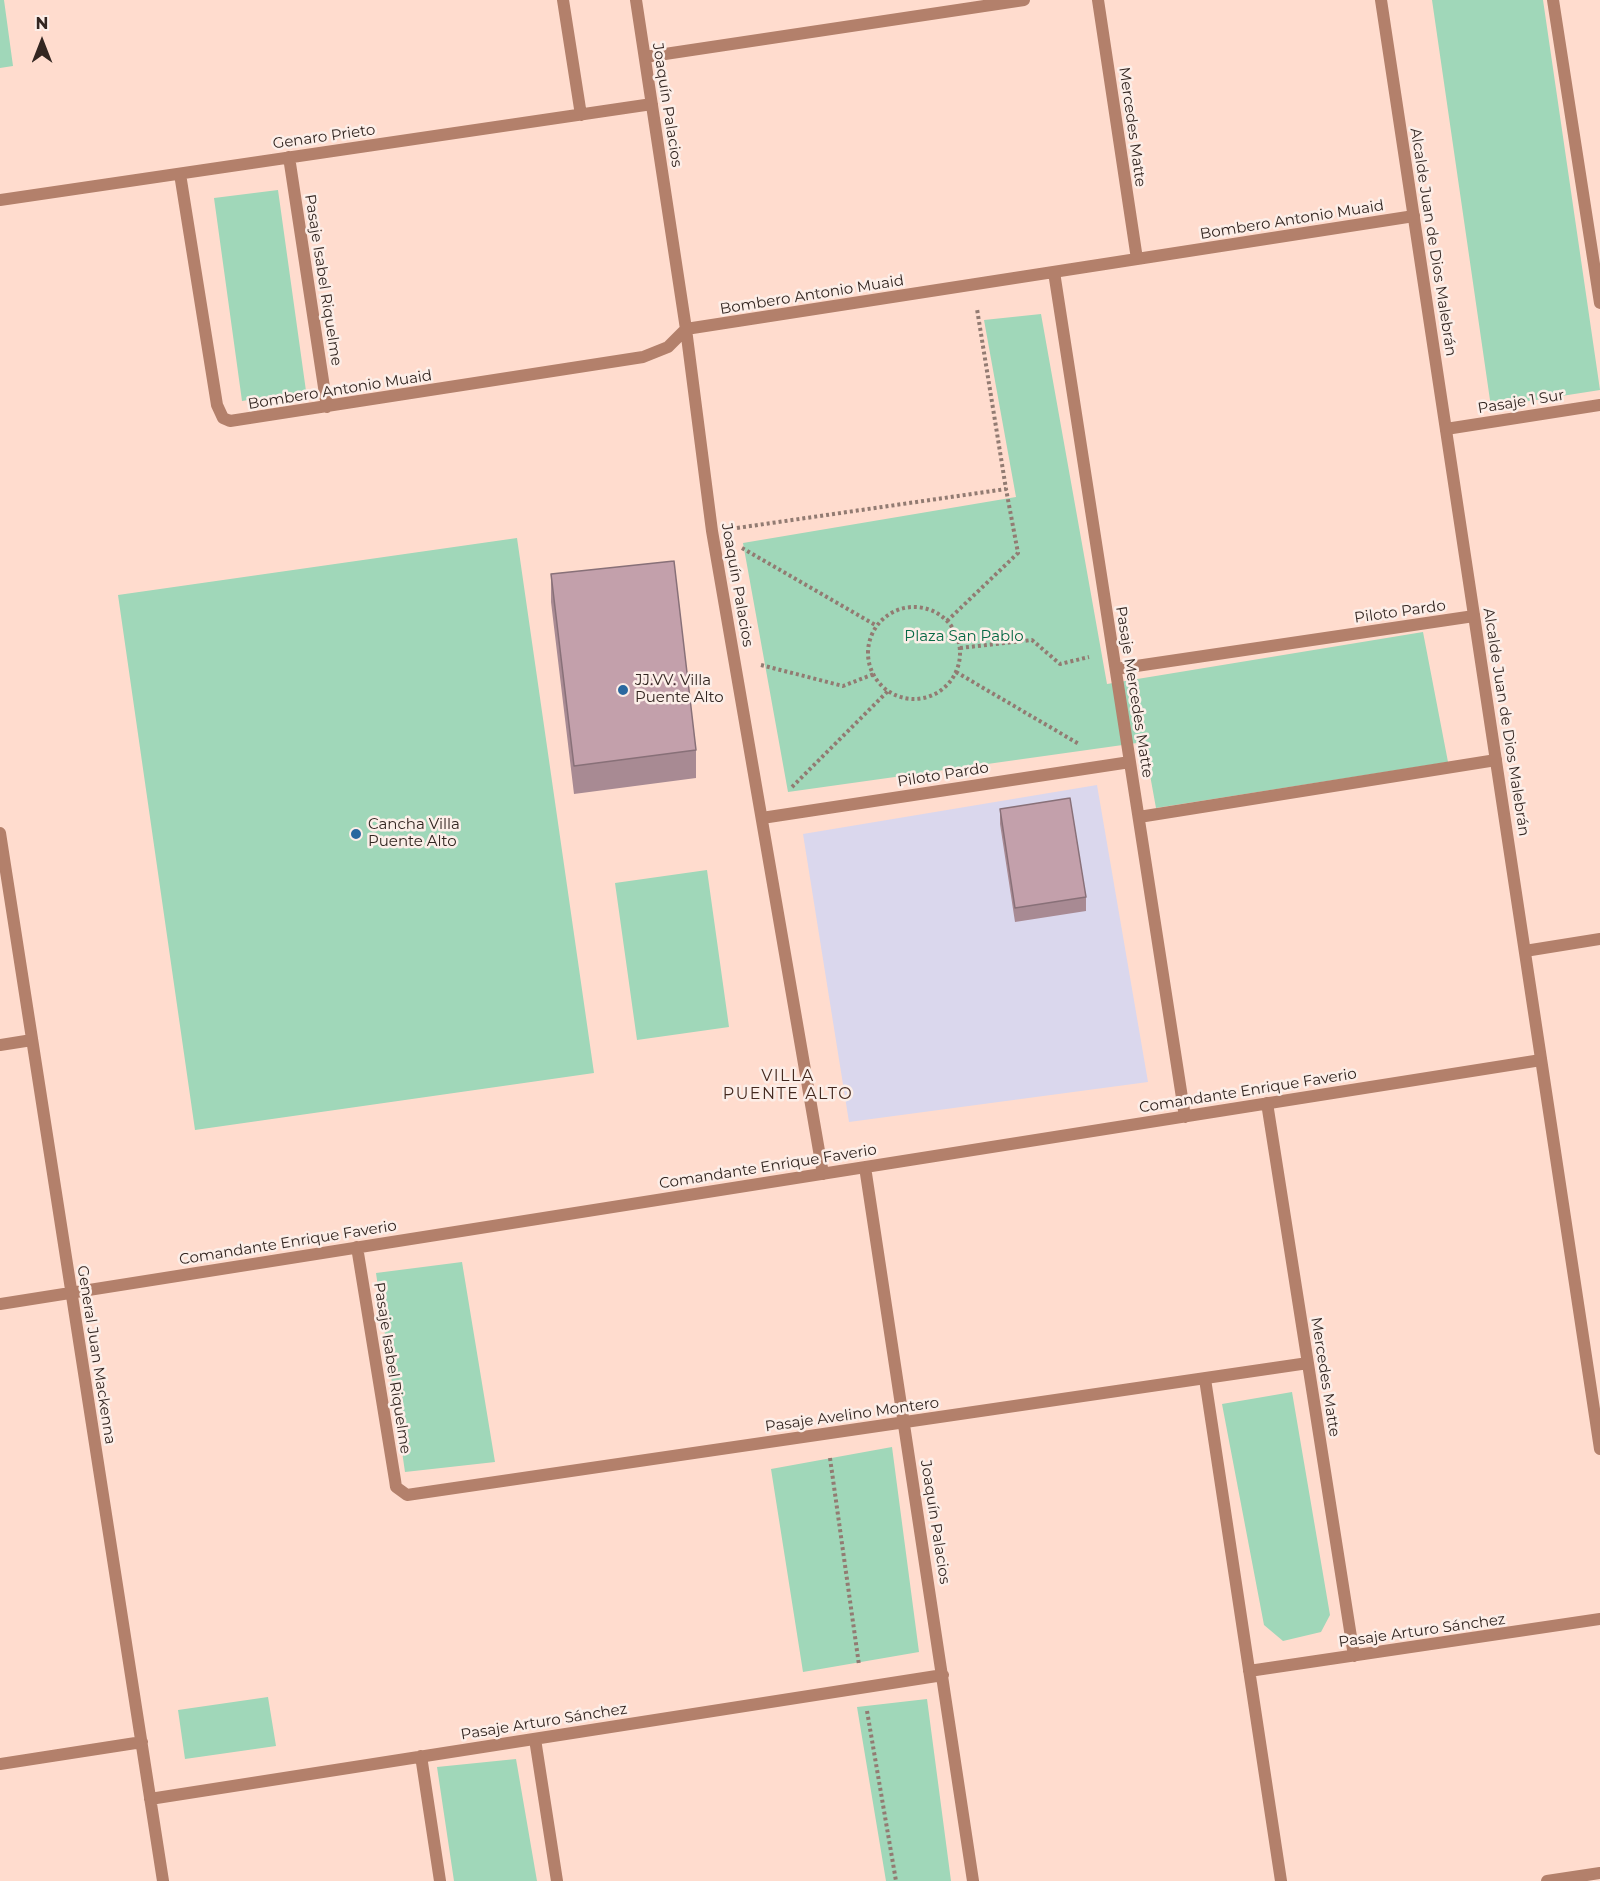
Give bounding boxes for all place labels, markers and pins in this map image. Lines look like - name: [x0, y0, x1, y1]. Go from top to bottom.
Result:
- place label: JJ.VV. Villa Puente Alto: [635, 672, 724, 707]
- marker: JJ.VV. Villa Puente Alto: [616, 683, 630, 697]
- place label: Cancha Villa Puente Alto: [368, 816, 460, 851]
- marker: Cancha Villa Puente Alto: [349, 827, 363, 841]

